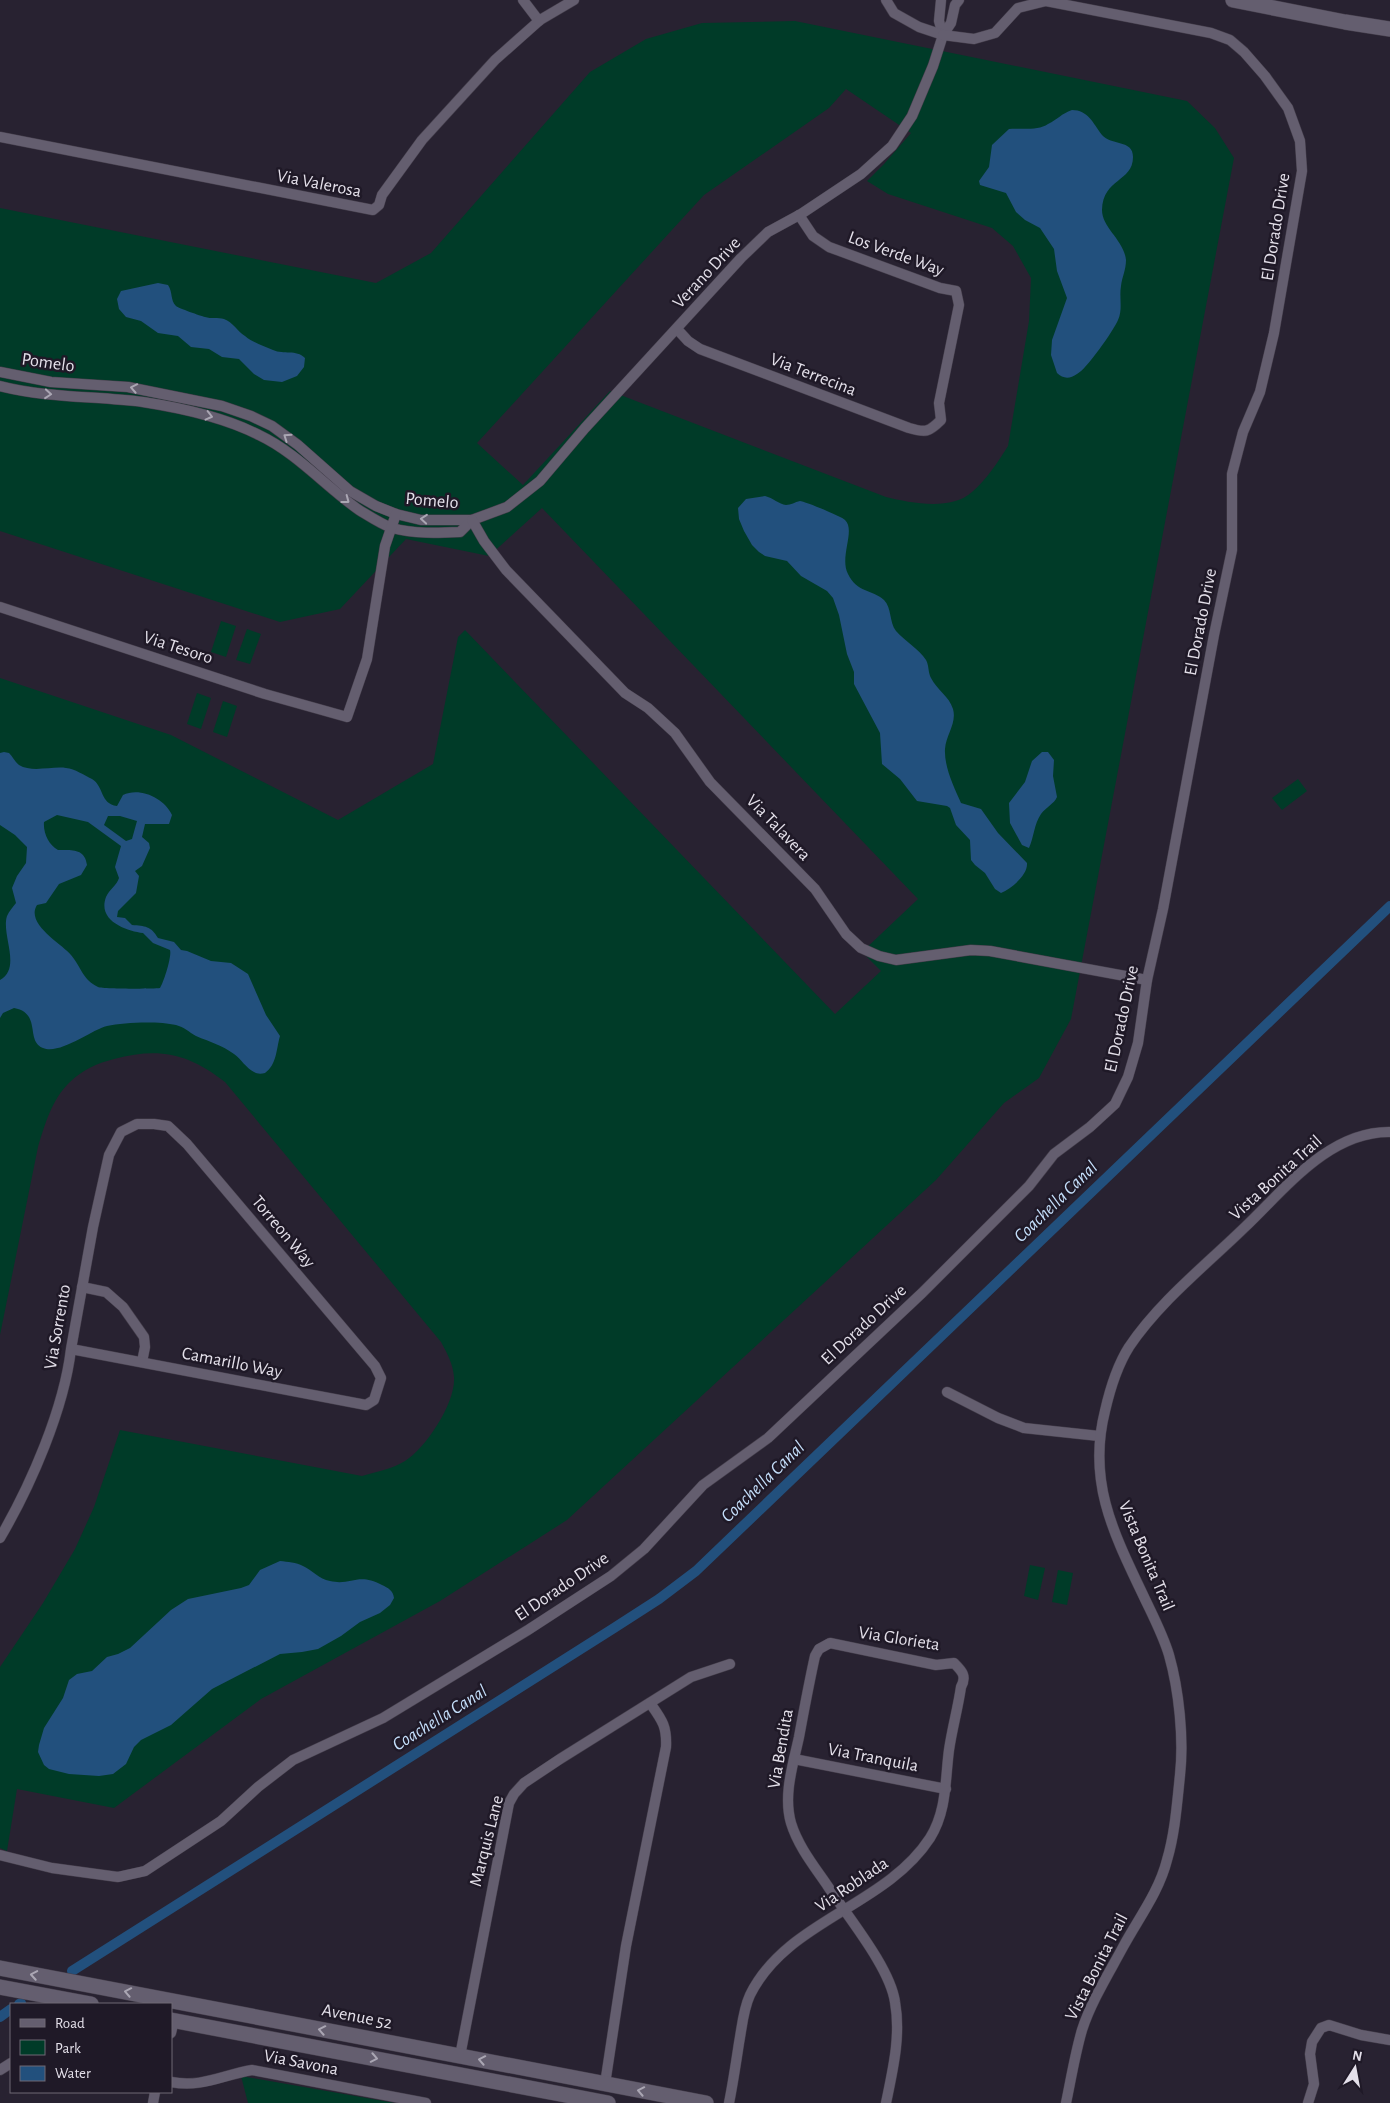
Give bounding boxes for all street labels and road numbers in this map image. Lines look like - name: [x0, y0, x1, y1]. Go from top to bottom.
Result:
- street label: Via Valerosa: [275, 167, 363, 201]
- street label: El Dorado Drive: [1259, 172, 1293, 282]
- street label: Los Verde Way: [846, 228, 947, 280]
- street label: Verano Drive: [670, 234, 744, 312]
- street label: Pomelo: [20, 350, 76, 376]
- street label: Via Terrecina: [768, 350, 858, 400]
- street label: Pomelo: [405, 490, 459, 512]
- street label: El Dorado Drive: [1182, 567, 1220, 677]
- street label: Via Tesoro: [141, 628, 215, 668]
- street label: Via Talavera: [742, 792, 814, 864]
- street label: El Dorado Drive: [1102, 964, 1142, 1074]
- street label: Vista Bonita Trail: [1226, 1132, 1326, 1224]
- street label: Torreon Way: [248, 1193, 318, 1272]
- street label: El Dorado Drive: [818, 1281, 910, 1369]
- street label: Via Sorrento: [42, 1283, 74, 1371]
- street label: Camarillo Way: [180, 1344, 284, 1382]
- street label: Vista Bonita Trail: [1115, 1498, 1177, 1614]
- street label: El Dorado Drive: [512, 1549, 612, 1625]
- street label: Via Glorieta: [857, 1624, 941, 1654]
- street label: Via Bendita: [765, 1708, 797, 1790]
- street label: Via Tranquila: [826, 1740, 920, 1776]
- street label: Marquis Lane: [467, 1793, 507, 1889]
- street label: Via Roblada: [812, 1854, 892, 1916]
- street label: Vista Bonita Trail: [1062, 1911, 1132, 2023]
- street label: Avenue 52: [320, 2001, 394, 2033]
- street label: Via Savona: [262, 2047, 340, 2079]

